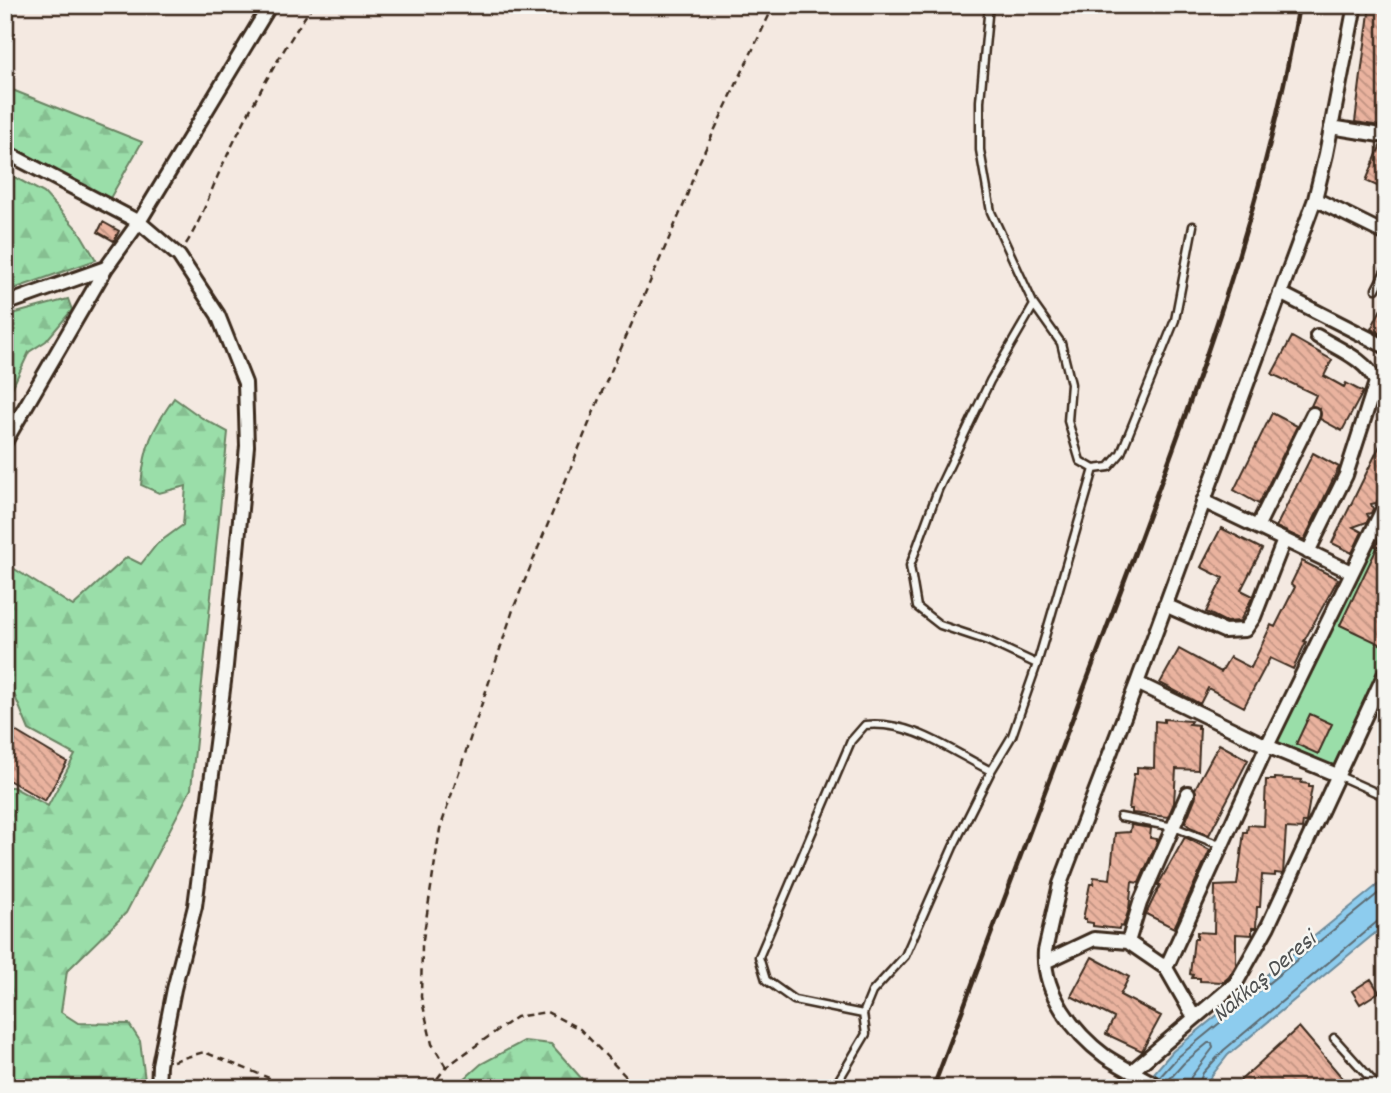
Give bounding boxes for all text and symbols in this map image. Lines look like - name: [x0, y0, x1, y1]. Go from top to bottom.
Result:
- water label: Nakkaş Deresi: [1205, 922, 1327, 1032]

